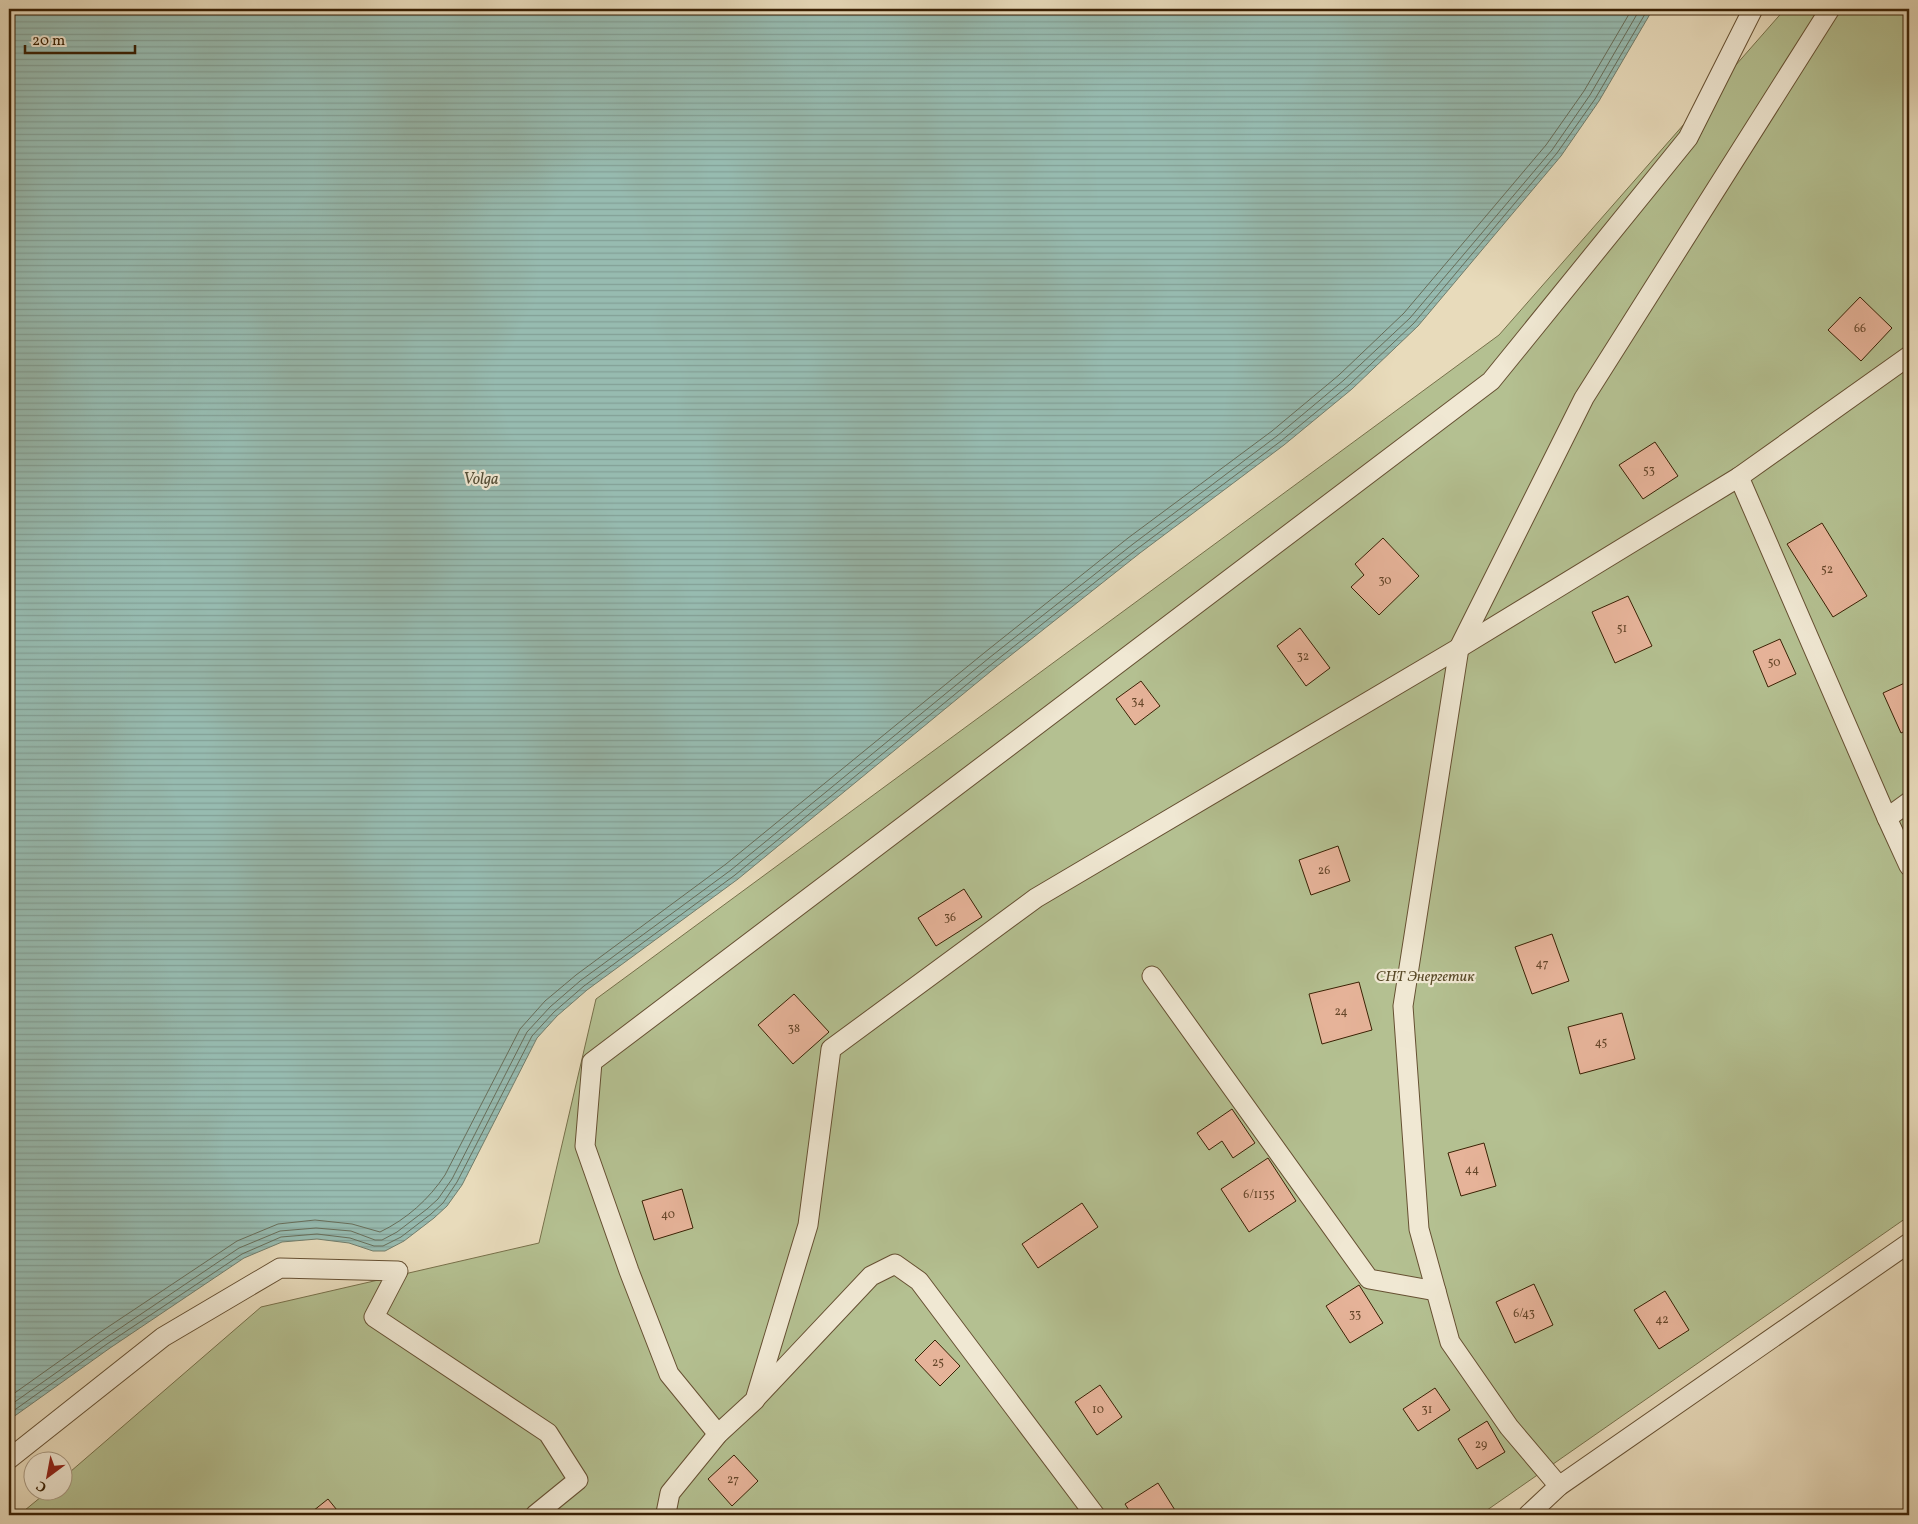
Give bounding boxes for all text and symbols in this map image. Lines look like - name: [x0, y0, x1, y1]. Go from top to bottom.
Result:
- scale bar: [25, 22, 135, 54]
- text: 20 m: [32, 31, 65, 52]
- house number: 66: [1854, 321, 1866, 337]
- house number: 53: [1643, 463, 1655, 479]
- water label: Volga: [463, 469, 499, 491]
- house number: 52: [1821, 562, 1833, 578]
- house number: 30: [1378, 573, 1392, 589]
- house number: 51: [1617, 621, 1627, 637]
- house number: 32: [1297, 649, 1309, 665]
- house number: 50: [1768, 655, 1780, 671]
- house number: 34: [1131, 694, 1145, 710]
- house number: 26: [1318, 863, 1330, 879]
- house number: 36: [944, 910, 956, 926]
- house number: 47: [1536, 956, 1549, 972]
- park label: СНТ Энергетик: [1376, 967, 1475, 988]
- house number: 24: [1334, 1004, 1348, 1020]
- house number: 38: [788, 1021, 800, 1037]
- house number: 45: [1595, 1035, 1608, 1051]
- house number: 44: [1465, 1162, 1479, 1178]
- house number: 6/1135: [1243, 1187, 1275, 1203]
- house number: 40: [661, 1207, 675, 1223]
- house number: 6/43: [1513, 1306, 1535, 1322]
- house number: 33: [1349, 1307, 1361, 1323]
- house number: 42: [1655, 1312, 1669, 1328]
- house number: 25: [932, 1355, 944, 1371]
- house number: 10: [1092, 1402, 1104, 1418]
- house number: 31: [1422, 1402, 1432, 1418]
- house number: 29: [1475, 1437, 1487, 1453]
- north arrow: [22, 1452, 72, 1502]
- house number: 27: [727, 1472, 739, 1488]
- text: С: [33, 1475, 51, 1496]

